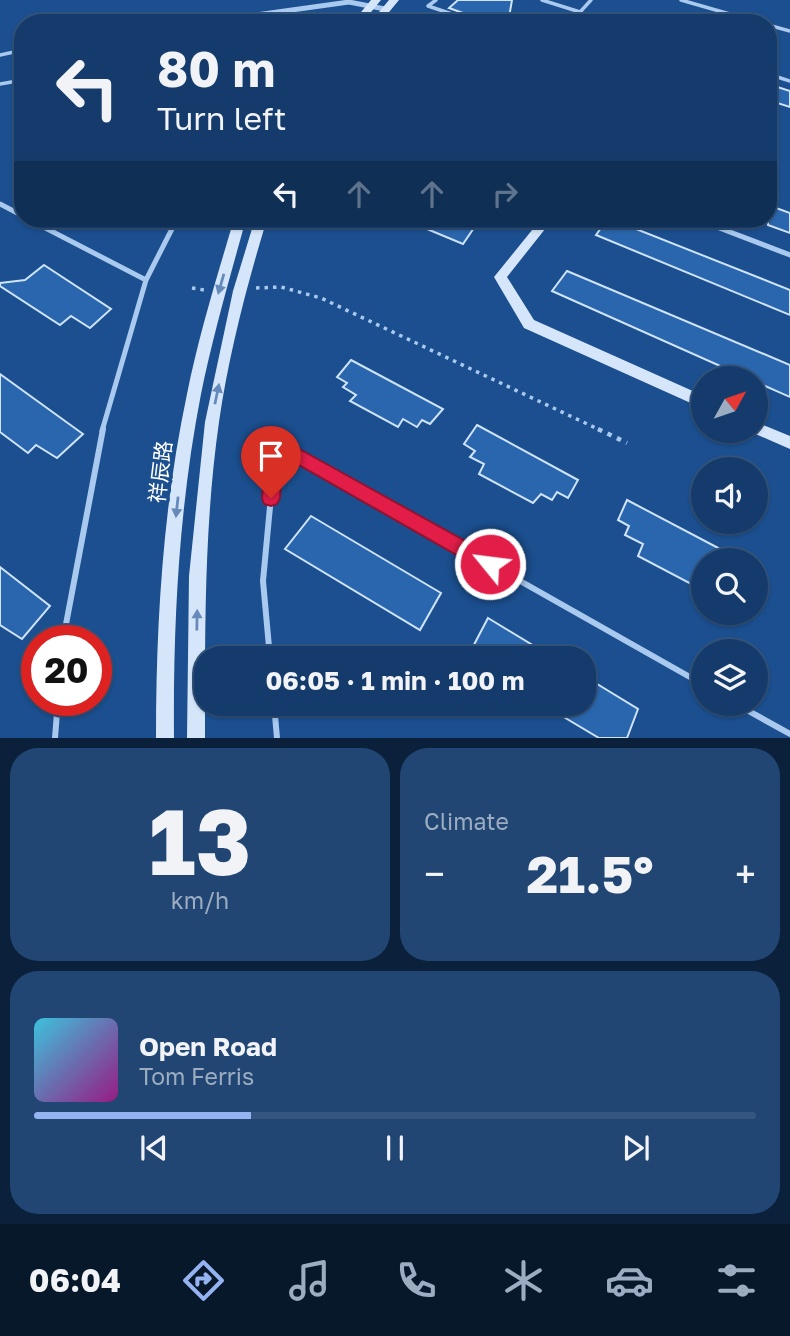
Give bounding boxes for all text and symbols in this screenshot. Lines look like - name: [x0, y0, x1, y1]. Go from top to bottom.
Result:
- text: 80 m: [157, 39, 275, 98]
- icon: left: [42, 42, 133, 133]
- text: Turn left: [157, 99, 286, 137]
- icon: left: [267, 175, 305, 213]
- icon: ahead: [340, 175, 378, 213]
- icon: ahead: [413, 175, 451, 213]
- icon: right: [486, 175, 524, 213]
- one-way arrow: [215, 274, 225, 295]
- north arrow: [691, 366, 768, 443]
- map controls: [691, 366, 768, 716]
- one-way arrow: [212, 383, 223, 405]
- pin: [241, 426, 301, 498]
- icon: arrive: [252, 437, 290, 475]
- street label: 祥辰路: [143, 439, 177, 505]
- button: sound: [691, 457, 768, 534]
- one-way arrow: [172, 496, 183, 518]
- position arrow: [453, 527, 527, 601]
- button: search: [691, 548, 768, 625]
- one-way arrow: [191, 609, 202, 631]
- speed limit sign: 20: [21, 625, 112, 716]
- button: layers: [691, 639, 768, 716]
- text: 06:05 · 1 min · 100 m: [265, 665, 525, 696]
- text: 13: [149, 786, 251, 895]
- text: Climate: [424, 807, 509, 835]
- text: 21.5°: [526, 842, 654, 904]
- text: −: [424, 851, 445, 896]
- text: +: [735, 851, 756, 896]
- text: km/h: [171, 886, 229, 914]
- text: Open Road: [139, 1031, 277, 1062]
- text: Tom Ferris: [139, 1062, 254, 1090]
- icon: previous: [135, 1129, 173, 1167]
- icon: pause: [376, 1129, 414, 1167]
- icon: next: [617, 1129, 655, 1167]
- icon: directions: [179, 1256, 228, 1305]
- icon: music: [285, 1256, 334, 1305]
- icon: phone: [392, 1256, 441, 1305]
- icon: climate: [499, 1256, 548, 1305]
- icon: car: [605, 1256, 654, 1305]
- icon: filters: [712, 1256, 761, 1305]
- text: 06:04: [29, 1261, 121, 1299]

